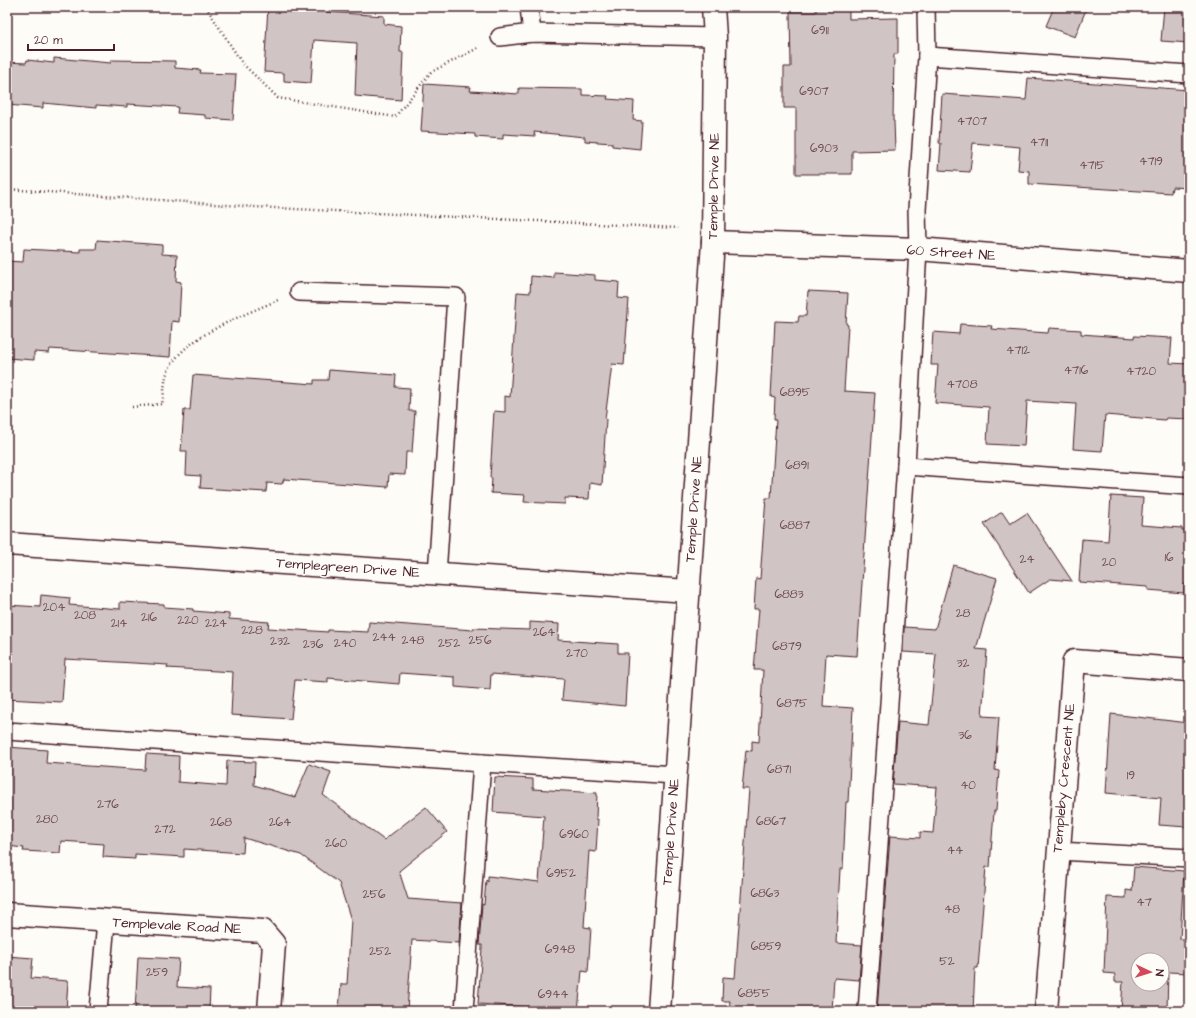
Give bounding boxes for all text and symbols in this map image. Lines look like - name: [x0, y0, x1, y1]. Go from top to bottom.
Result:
- house number: 6911: [811, 22, 829, 39]
- scale bar: [28, 26, 114, 52]
- text: 20 m: [34, 32, 63, 49]
- house number: 6907: [799, 83, 829, 100]
- house number: 4707: [957, 113, 988, 130]
- street label: Temple Drive NE: [703, 132, 725, 240]
- house number: 4711: [1030, 134, 1049, 151]
- house number: 6903: [810, 140, 838, 157]
- house number: 4719: [1139, 153, 1163, 170]
- house number: 4715: [1079, 157, 1105, 174]
- street label: 60 Street NE: [906, 240, 997, 266]
- house number: 4712: [1006, 342, 1030, 359]
- house number: 4716: [1064, 362, 1089, 379]
- house number: 4720: [1126, 363, 1156, 380]
- house number: 4708: [947, 376, 978, 393]
- house number: 6895: [780, 384, 811, 401]
- street label: Temple Drive NE: [680, 454, 708, 563]
- house number: 6891: [785, 457, 809, 474]
- house number: 6887: [780, 517, 811, 534]
- house number: 16: [1164, 549, 1174, 566]
- house number: 24: [1019, 551, 1035, 568]
- street label: Templegreen Drive NE: [276, 553, 421, 583]
- house number: 20: [1102, 554, 1117, 571]
- house number: 6883: [774, 586, 804, 603]
- house number: 204: [43, 599, 65, 616]
- house number: 28: [956, 605, 971, 622]
- house number: 208: [74, 607, 96, 624]
- house number: 216: [141, 609, 157, 626]
- house number: 220: [177, 612, 199, 629]
- house number: 214: [111, 615, 127, 632]
- house number: 224: [205, 615, 227, 632]
- house number: 228: [241, 622, 263, 639]
- house number: 264: [533, 624, 555, 641]
- house number: 244: [372, 629, 396, 646]
- house number: 248: [402, 632, 425, 649]
- house number: 256: [469, 632, 492, 649]
- house number: 232: [270, 633, 290, 650]
- house number: 240: [334, 635, 357, 652]
- house number: 252: [438, 635, 460, 652]
- house number: 236: [303, 636, 324, 653]
- house number: 6879: [772, 638, 802, 655]
- house number: 270: [566, 645, 588, 662]
- house number: 32: [957, 655, 970, 672]
- house number: 6875: [776, 695, 808, 712]
- street label: Templeby Crescent NE: [1048, 702, 1081, 854]
- house number: 36: [958, 727, 972, 744]
- house number: 6871: [767, 761, 792, 778]
- house number: 19: [1127, 767, 1135, 784]
- street label: Temple Drive NE: [657, 777, 685, 886]
- house number: 40: [960, 777, 976, 794]
- house number: 276: [97, 796, 119, 813]
- house number: 280: [36, 811, 59, 828]
- house number: 6867: [756, 813, 787, 830]
- house number: 268: [210, 814, 232, 831]
- house number: 264: [269, 814, 291, 831]
- house number: 272: [154, 821, 176, 838]
- house number: 6960: [559, 826, 589, 843]
- house number: 260: [325, 835, 347, 852]
- house number: 44: [947, 842, 963, 859]
- house number: 6952: [546, 865, 576, 882]
- house number: 6863: [751, 885, 779, 902]
- house number: 256: [363, 886, 386, 903]
- house number: 47: [1136, 894, 1152, 911]
- house number: 48: [944, 901, 960, 918]
- street label: Templevale Road NE: [112, 913, 243, 939]
- house number: 6859: [751, 938, 781, 955]
- house number: 6948: [545, 941, 575, 958]
- house number: 252: [369, 943, 391, 960]
- north arrow: [1130, 952, 1170, 992]
- house number: 52: [939, 953, 955, 970]
- house number: 259: [146, 964, 168, 981]
- text: N: [1152, 969, 1167, 977]
- house number: 6855: [738, 985, 771, 1002]
- house number: 6944: [538, 986, 568, 1003]

